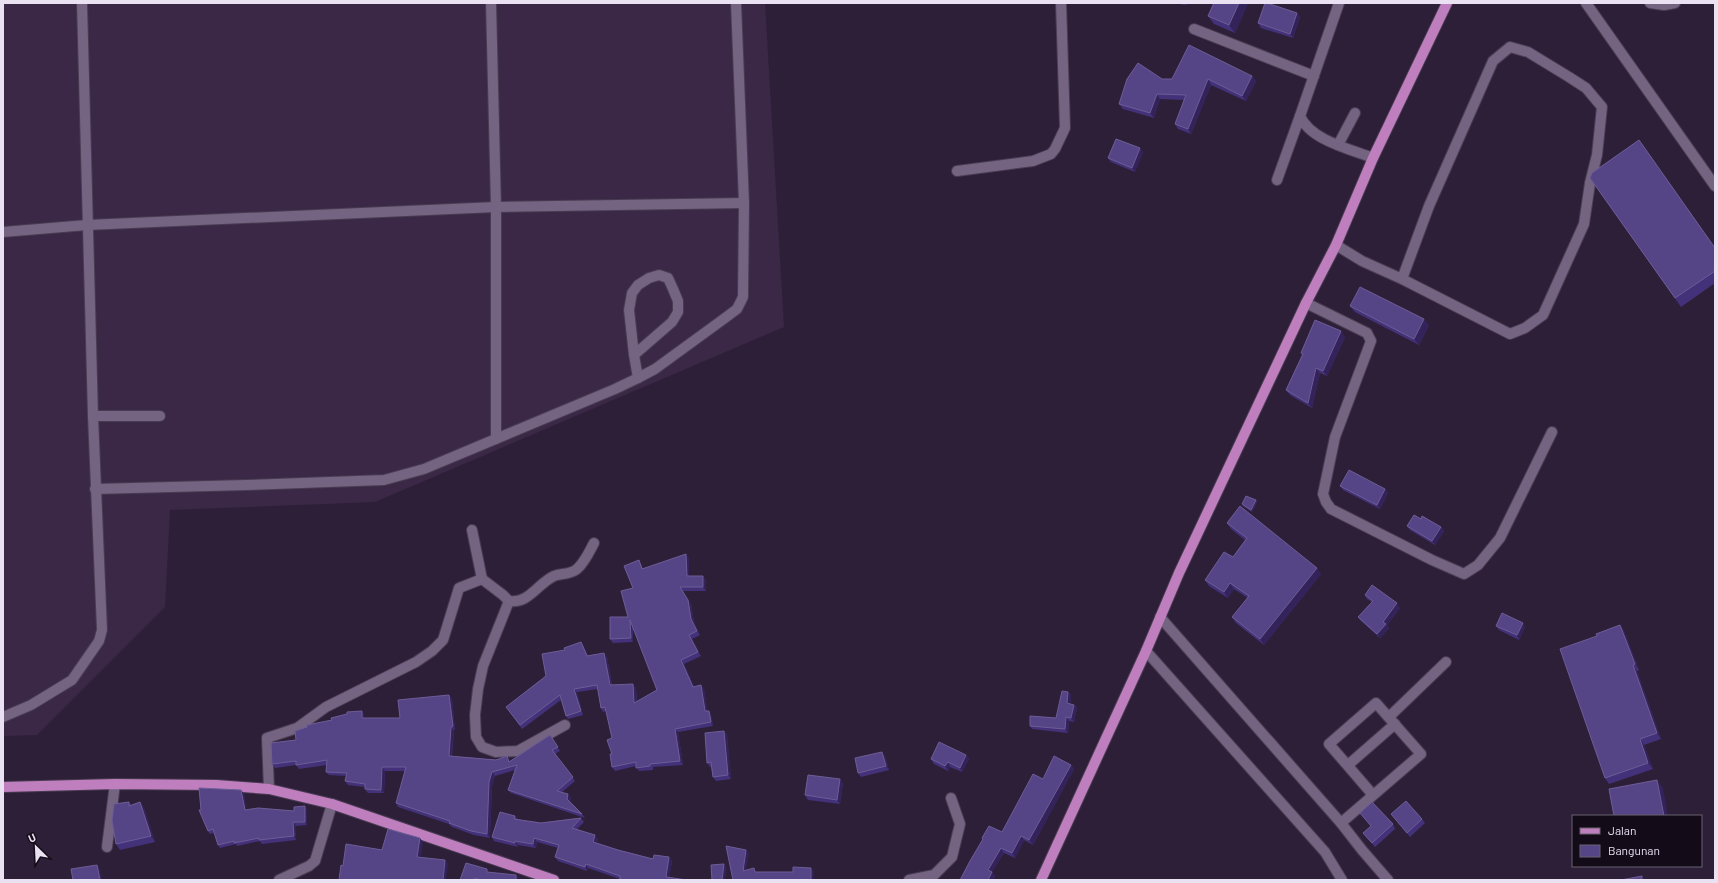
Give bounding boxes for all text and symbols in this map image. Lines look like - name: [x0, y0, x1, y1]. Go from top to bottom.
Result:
- legend: [1572, 815, 1702, 867]
- text: Jalan: [1608, 823, 1636, 837]
- north arrow: [16, 827, 56, 867]
- text: U: [26, 830, 38, 845]
- text: Bangunan: [1608, 843, 1660, 857]

